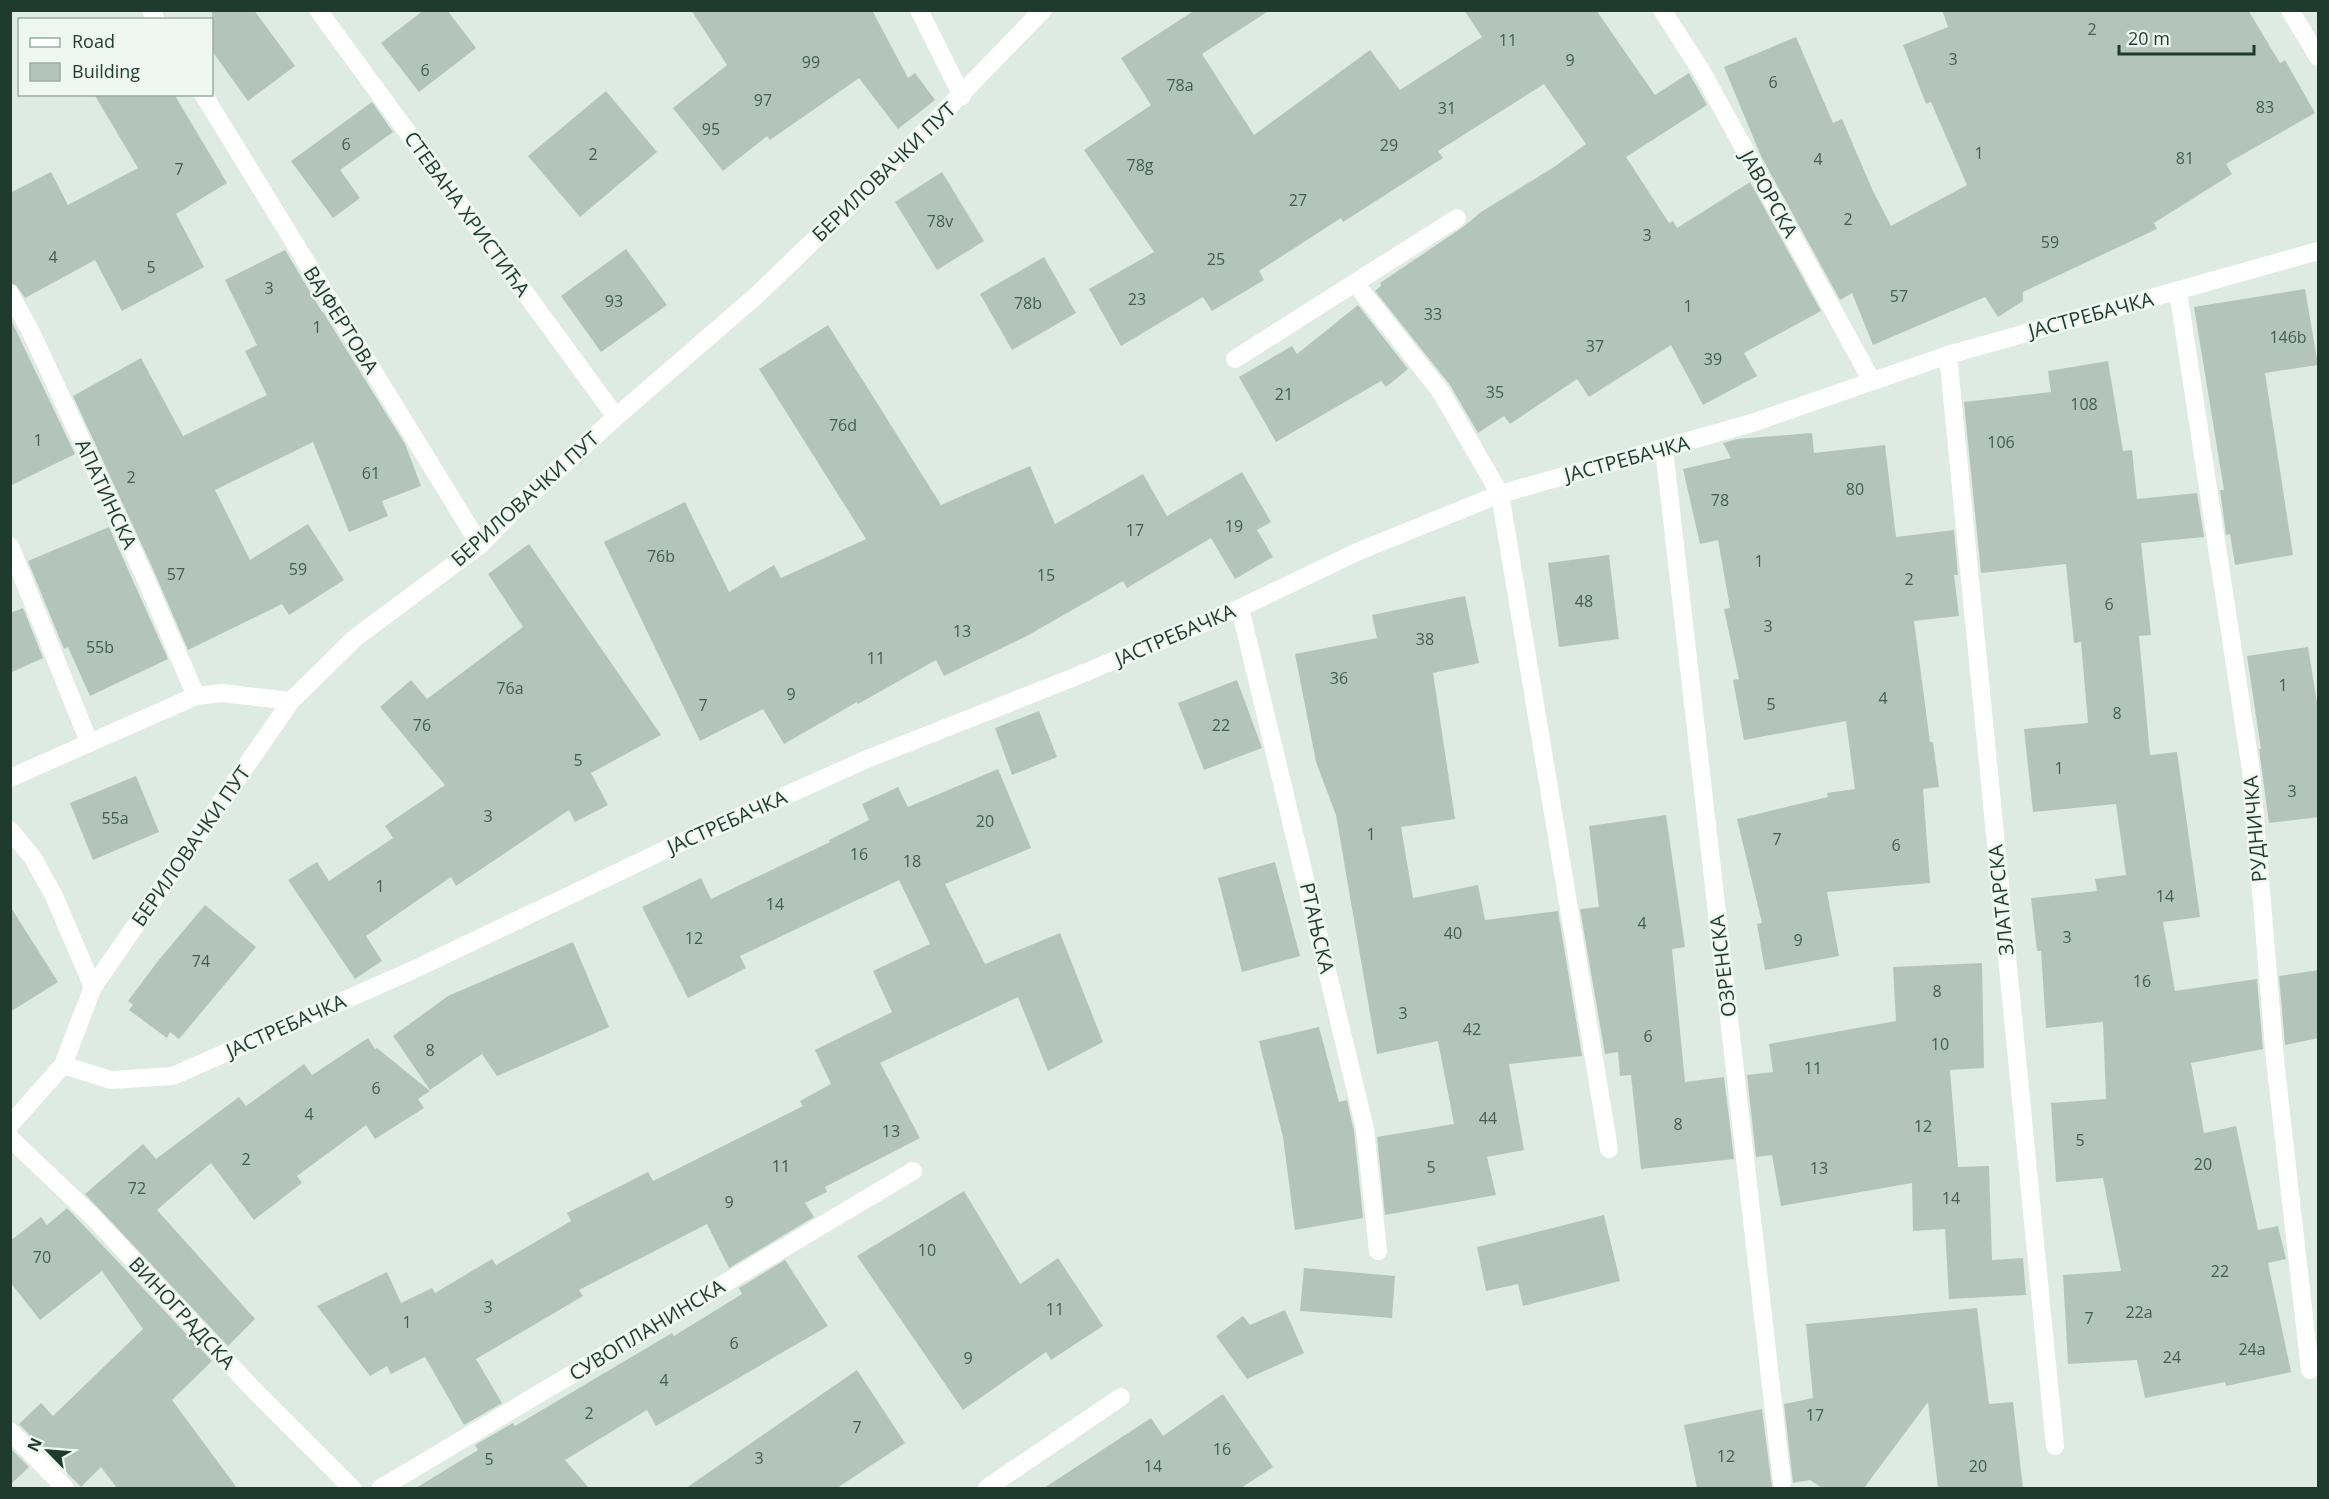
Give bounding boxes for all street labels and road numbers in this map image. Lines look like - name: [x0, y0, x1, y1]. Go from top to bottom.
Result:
- street label: БЕРИЛОВАЧКИ ПУТ: [806, 96, 961, 247]
- street label: СТЕВАНА ХРИСТИЋА: [398, 126, 537, 302]
- street label: ЈАВОРСКА: [1733, 143, 1805, 243]
- street label: ВАЈФЕРТОВА: [298, 261, 385, 379]
- street label: ЈАСТРЕБАЧКА: [2023, 285, 2157, 345]
- street label: БЕРИЛОВАЧКИ ПУТ: [445, 425, 604, 572]
- street label: ЈАСТРЕБАЧКА: [1559, 429, 1693, 489]
- street label: АПАТИНСКА: [69, 434, 144, 553]
- street label: ЈАСТРЕБАЧКА: [1109, 597, 1239, 673]
- street label: БЕРИЛОВАЧКИ ПУТ: [125, 760, 256, 931]
- street label: РУДНИЧКА: [2236, 774, 2273, 883]
- street label: ЈАСТРЕБАЧКА: [661, 783, 791, 861]
- street label: ЗЛАТАРСКА: [1981, 843, 2020, 957]
- street label: РТАЊСКА: [1294, 880, 1341, 976]
- street label: ОЗРЕНСКА: [1703, 913, 1742, 1019]
- street label: ЈАСТРЕБАЧКА: [220, 987, 350, 1065]
- street label: ВИНОГРАДСКА: [123, 1251, 242, 1375]
- street label: СУВОПЛАНИНСКА: [564, 1272, 730, 1387]

